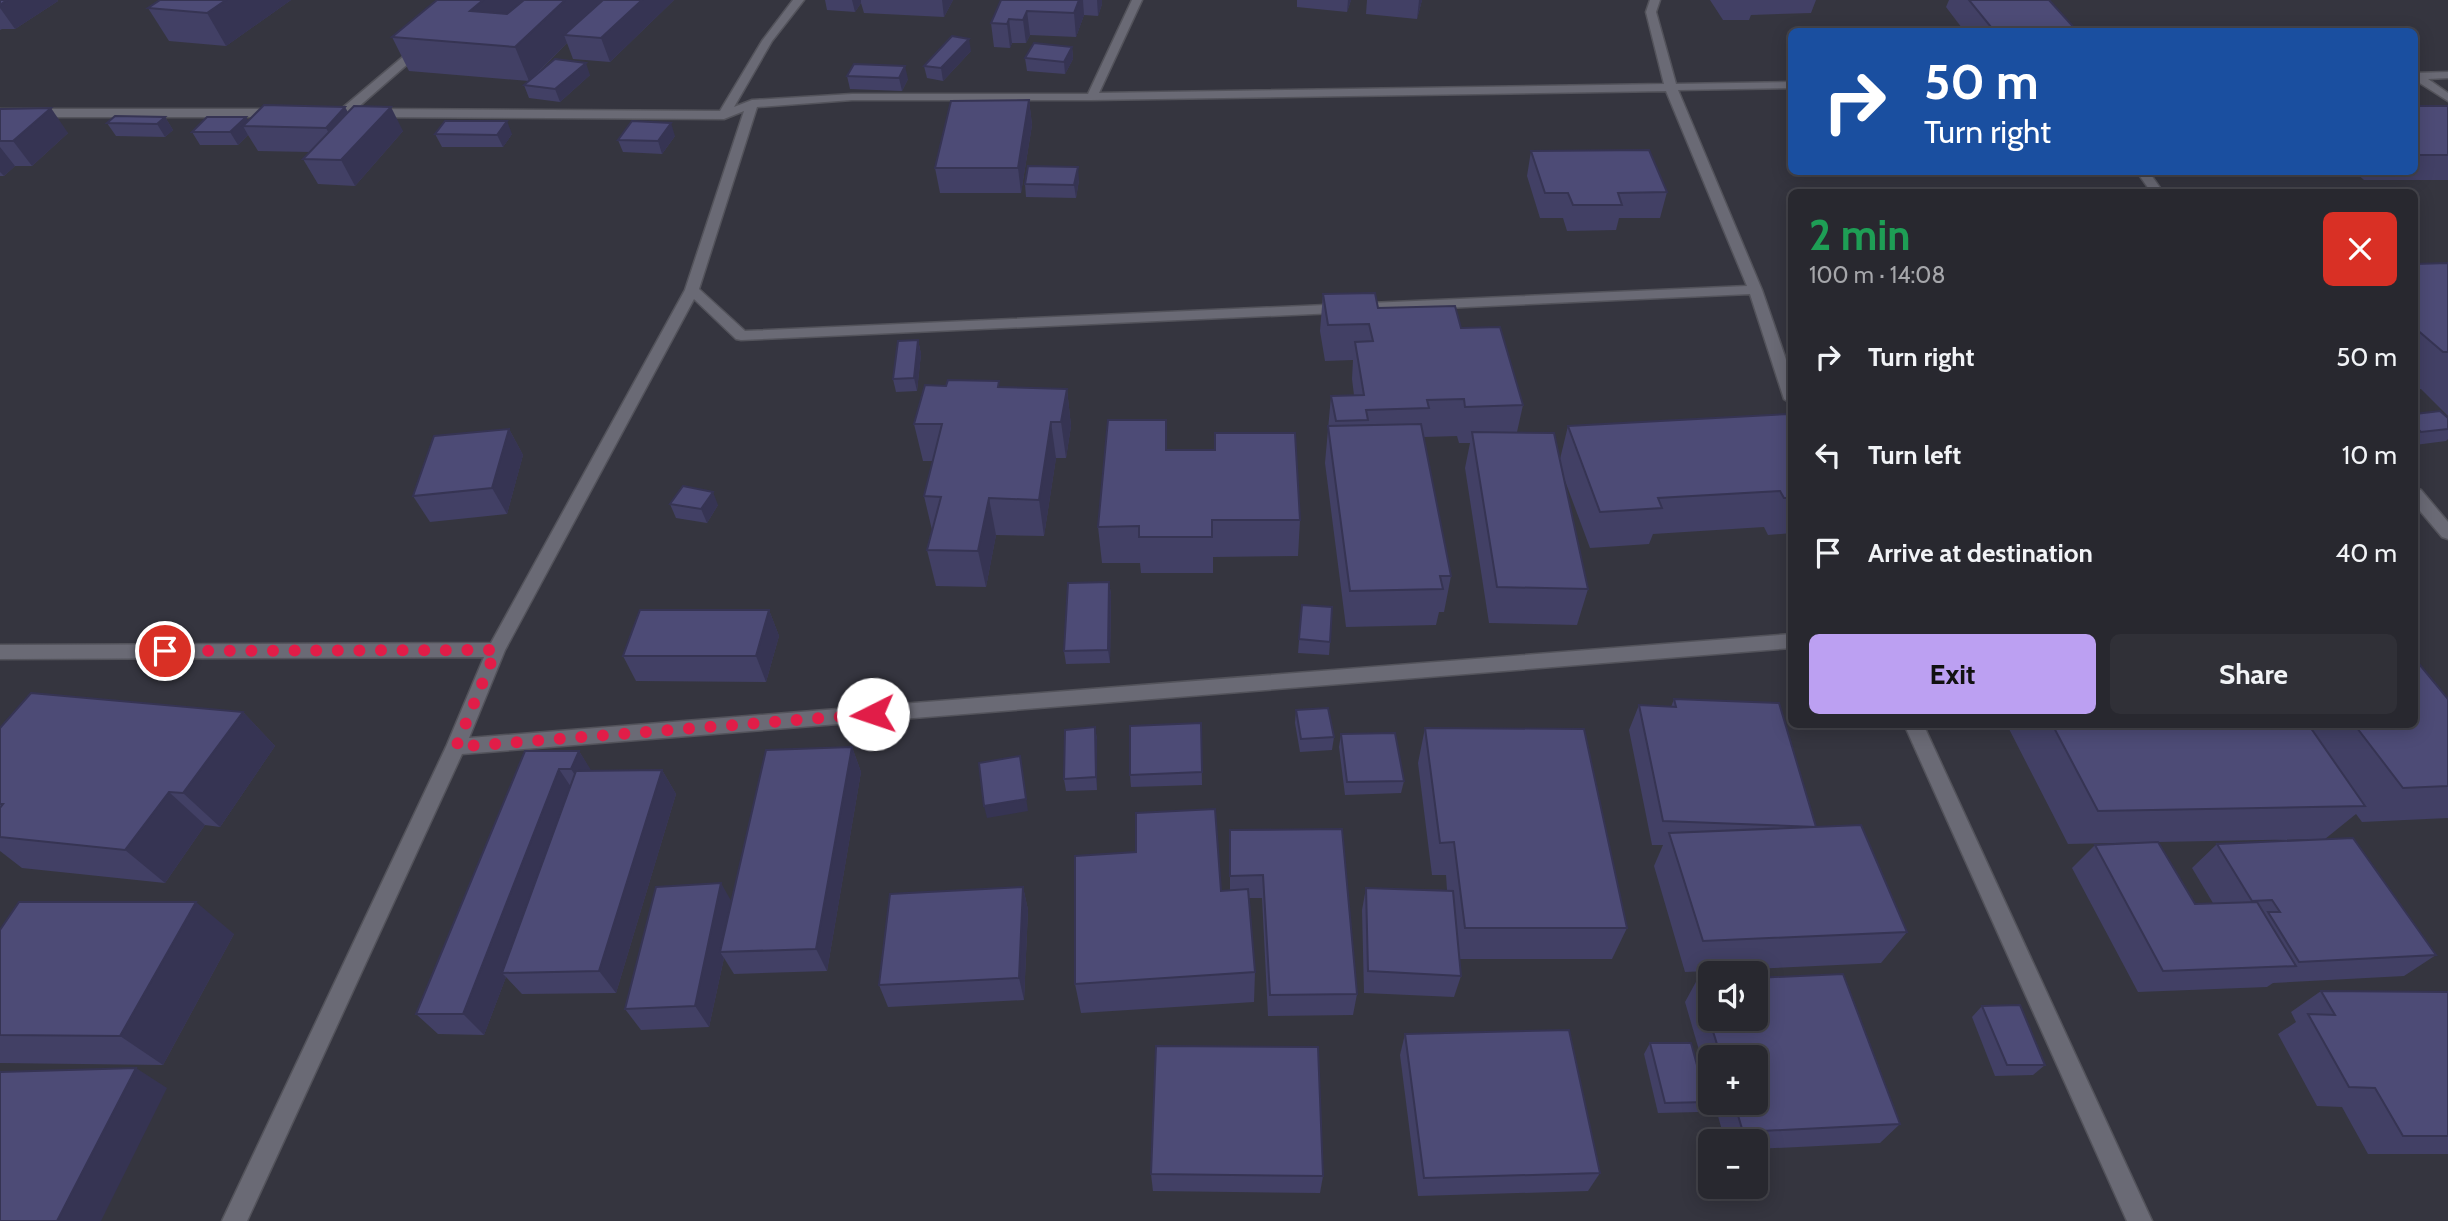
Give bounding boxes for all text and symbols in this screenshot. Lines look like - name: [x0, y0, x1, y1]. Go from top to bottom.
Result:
- text: 50 m: [1924, 52, 2039, 111]
- icon: right: [1809, 56, 1900, 147]
- text: Turn right: [1924, 112, 2051, 151]
- text: 2 min: [1809, 209, 1910, 261]
- button: close: [2323, 212, 2397, 286]
- text: 100 m · 14:08: [1809, 261, 1945, 289]
- icon: right: [1809, 338, 1847, 376]
- text: Turn right: [1868, 341, 1974, 373]
- text: 50 m: [2336, 341, 2397, 373]
- icon: left: [1809, 436, 1847, 474]
- text: Turn left: [1868, 439, 1961, 471]
- text: 10 m: [2342, 439, 2397, 471]
- icon: arrive: [1809, 534, 1847, 572]
- text: Arrive at destination: [1868, 537, 2093, 569]
- text: 40 m: [2335, 537, 2397, 569]
- pin: [135, 621, 195, 681]
- icon: arrive: [146, 632, 184, 670]
- button: Exit: [1809, 634, 2096, 714]
- button: Share: [2110, 634, 2397, 714]
- position arrow: [836, 677, 910, 751]
- map controls: [1698, 961, 1768, 1199]
- button: sound: [1698, 961, 1768, 1031]
- button: +: [1698, 1045, 1768, 1115]
- button: −: [1698, 1129, 1768, 1199]

